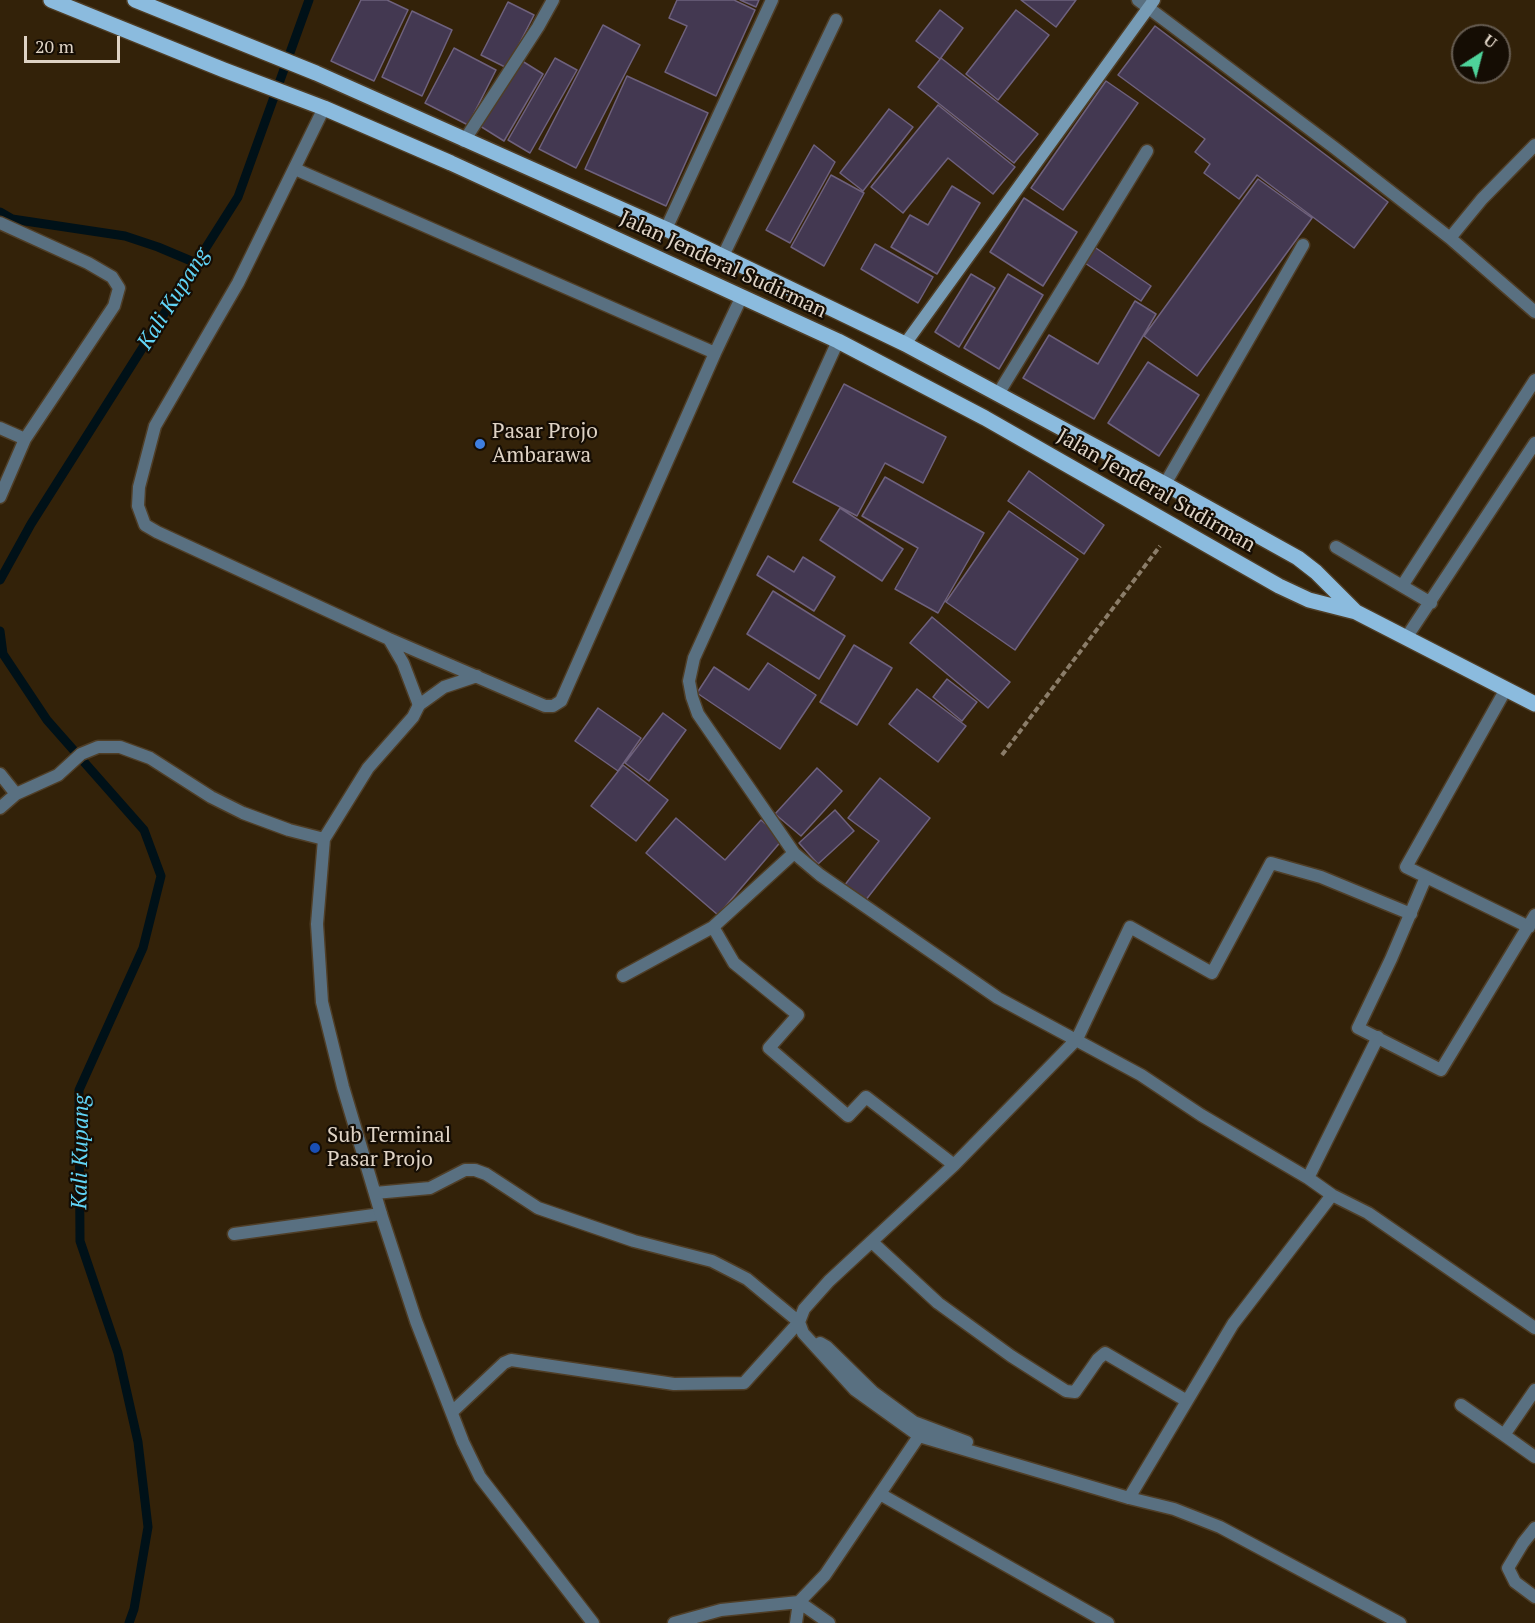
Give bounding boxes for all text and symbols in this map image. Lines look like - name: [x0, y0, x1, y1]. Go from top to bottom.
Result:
- scale bar: [27, 24, 123, 62]
- north arrow: [1451, 24, 1511, 84]
- text: U: [1479, 29, 1501, 53]
- text: 20 m: [35, 34, 74, 58]
- street label: Jalan Jenderal Sudirman: [616, 206, 830, 324]
- water label: Kali Kupang: [132, 243, 216, 355]
- place label: Pasar Projo Ambarawa: [492, 419, 598, 469]
- street label: Jalan Jenderal Sudirman: [1052, 424, 1260, 558]
- marker: Pasar Projo Ambarawa: [473, 437, 487, 451]
- water label: Kali Kupang: [67, 1094, 95, 1210]
- place label: Sub Terminal Pasar Projo: [327, 1123, 451, 1173]
- marker: Sub Terminal Pasar Projo: [308, 1141, 322, 1155]

